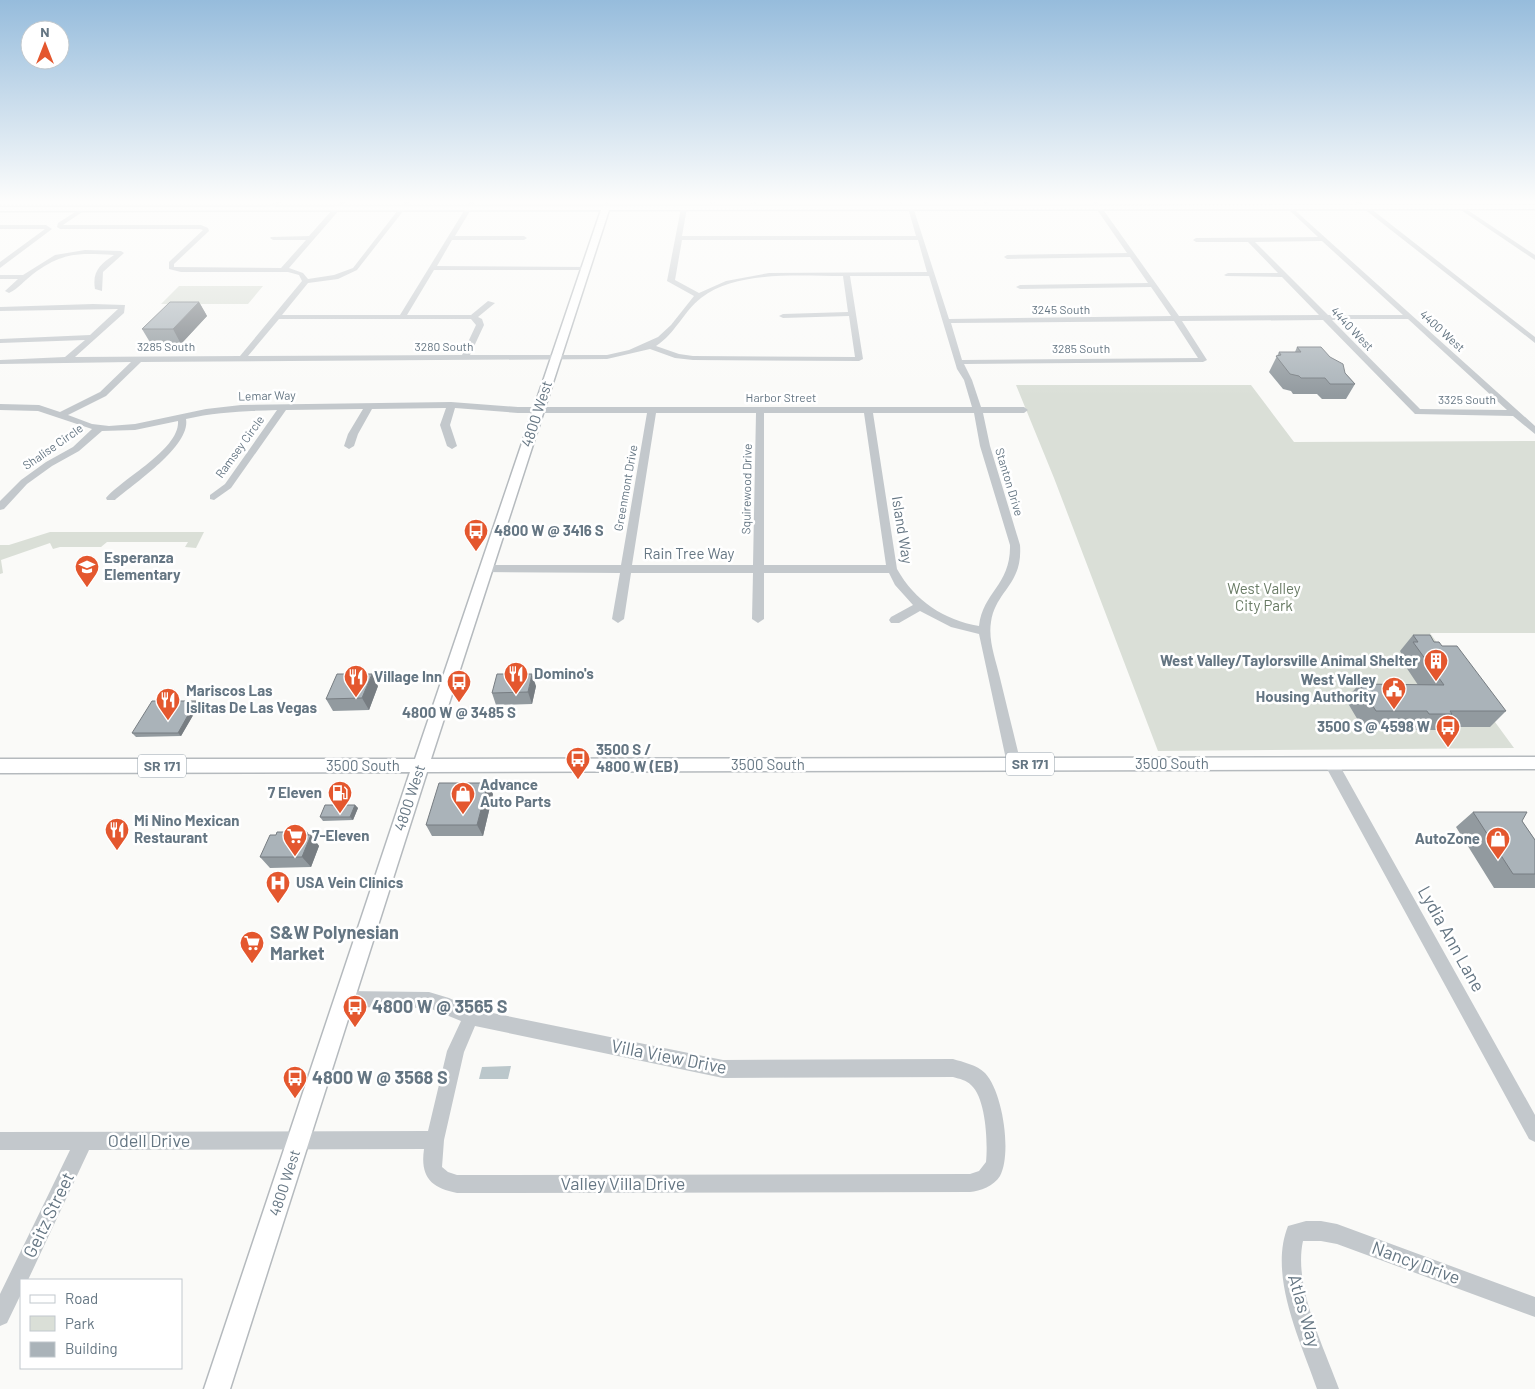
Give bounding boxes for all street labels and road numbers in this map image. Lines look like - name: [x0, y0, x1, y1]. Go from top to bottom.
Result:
- street label: 3245 South: [1032, 302, 1090, 316]
- street label: 4440 West: [1328, 304, 1377, 353]
- street label: 4400 West: [1417, 306, 1468, 354]
- street label: 3285 South: [137, 339, 195, 353]
- street label: 3280 South: [415, 339, 473, 353]
- street label: 3285 South: [1052, 341, 1110, 355]
- street label: 4800 West: [517, 378, 555, 449]
- street label: Lemar Way: [238, 387, 296, 403]
- street label: Harbor Street: [746, 390, 816, 404]
- street label: 3325 South: [1438, 392, 1496, 406]
- street label: Ramsey Circle: [212, 413, 266, 480]
- street label: Shalise Circle: [20, 420, 85, 472]
- street label: Squirewood Drive: [738, 443, 754, 535]
- street label: Greenmont Drive: [611, 444, 639, 532]
- street label: Stanton Drive: [993, 446, 1027, 517]
- street label: Island Way: [889, 495, 917, 565]
- street label: Rain Tree Way: [644, 544, 734, 562]
- road number: SR 171: [1006, 752, 1054, 776]
- road number: SR 171: [138, 754, 186, 778]
- street label: 3500 South: [1135, 754, 1209, 772]
- street label: 3500 South: [731, 755, 805, 773]
- street label: 3500 South: [326, 756, 400, 774]
- street label: 4800 West: [390, 762, 428, 833]
- street label: Lydia Ann Lane: [1414, 882, 1490, 995]
- street label: Villa View Drive: [609, 1034, 729, 1078]
- street label: Odell Drive: [108, 1129, 190, 1151]
- street label: 4800 West: [265, 1147, 303, 1218]
- street label: Geitz Street: [18, 1168, 78, 1261]
- street label: Valley Villa Drive: [561, 1172, 685, 1194]
- street label: Nancy Drive: [1369, 1236, 1463, 1288]
- street label: Atlas Way: [1284, 1272, 1326, 1350]

